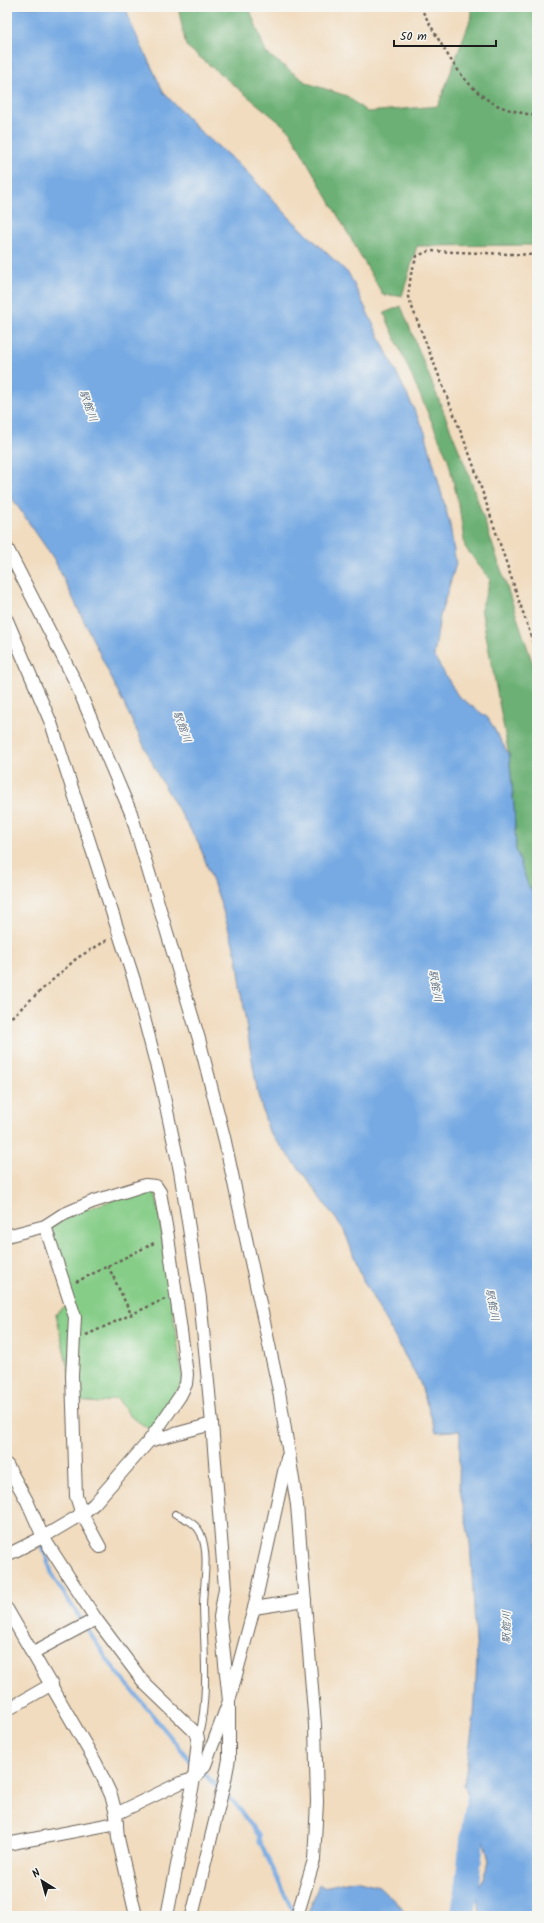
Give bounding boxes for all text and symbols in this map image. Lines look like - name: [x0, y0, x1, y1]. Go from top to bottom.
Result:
- scale bar: [394, 22, 496, 48]
- text: 50 m: [400, 27, 427, 46]
- water label: 駅館川: [74, 387, 102, 425]
- water label: 駅館川: [168, 708, 196, 746]
- water label: 駅館川: [423, 968, 447, 1004]
- water label: 駅館川: [480, 1287, 504, 1323]
- water label: 駅館川: [498, 1610, 516, 1644]
- north arrow: [22, 1861, 62, 1901]
- text: N: [28, 1865, 45, 1883]

